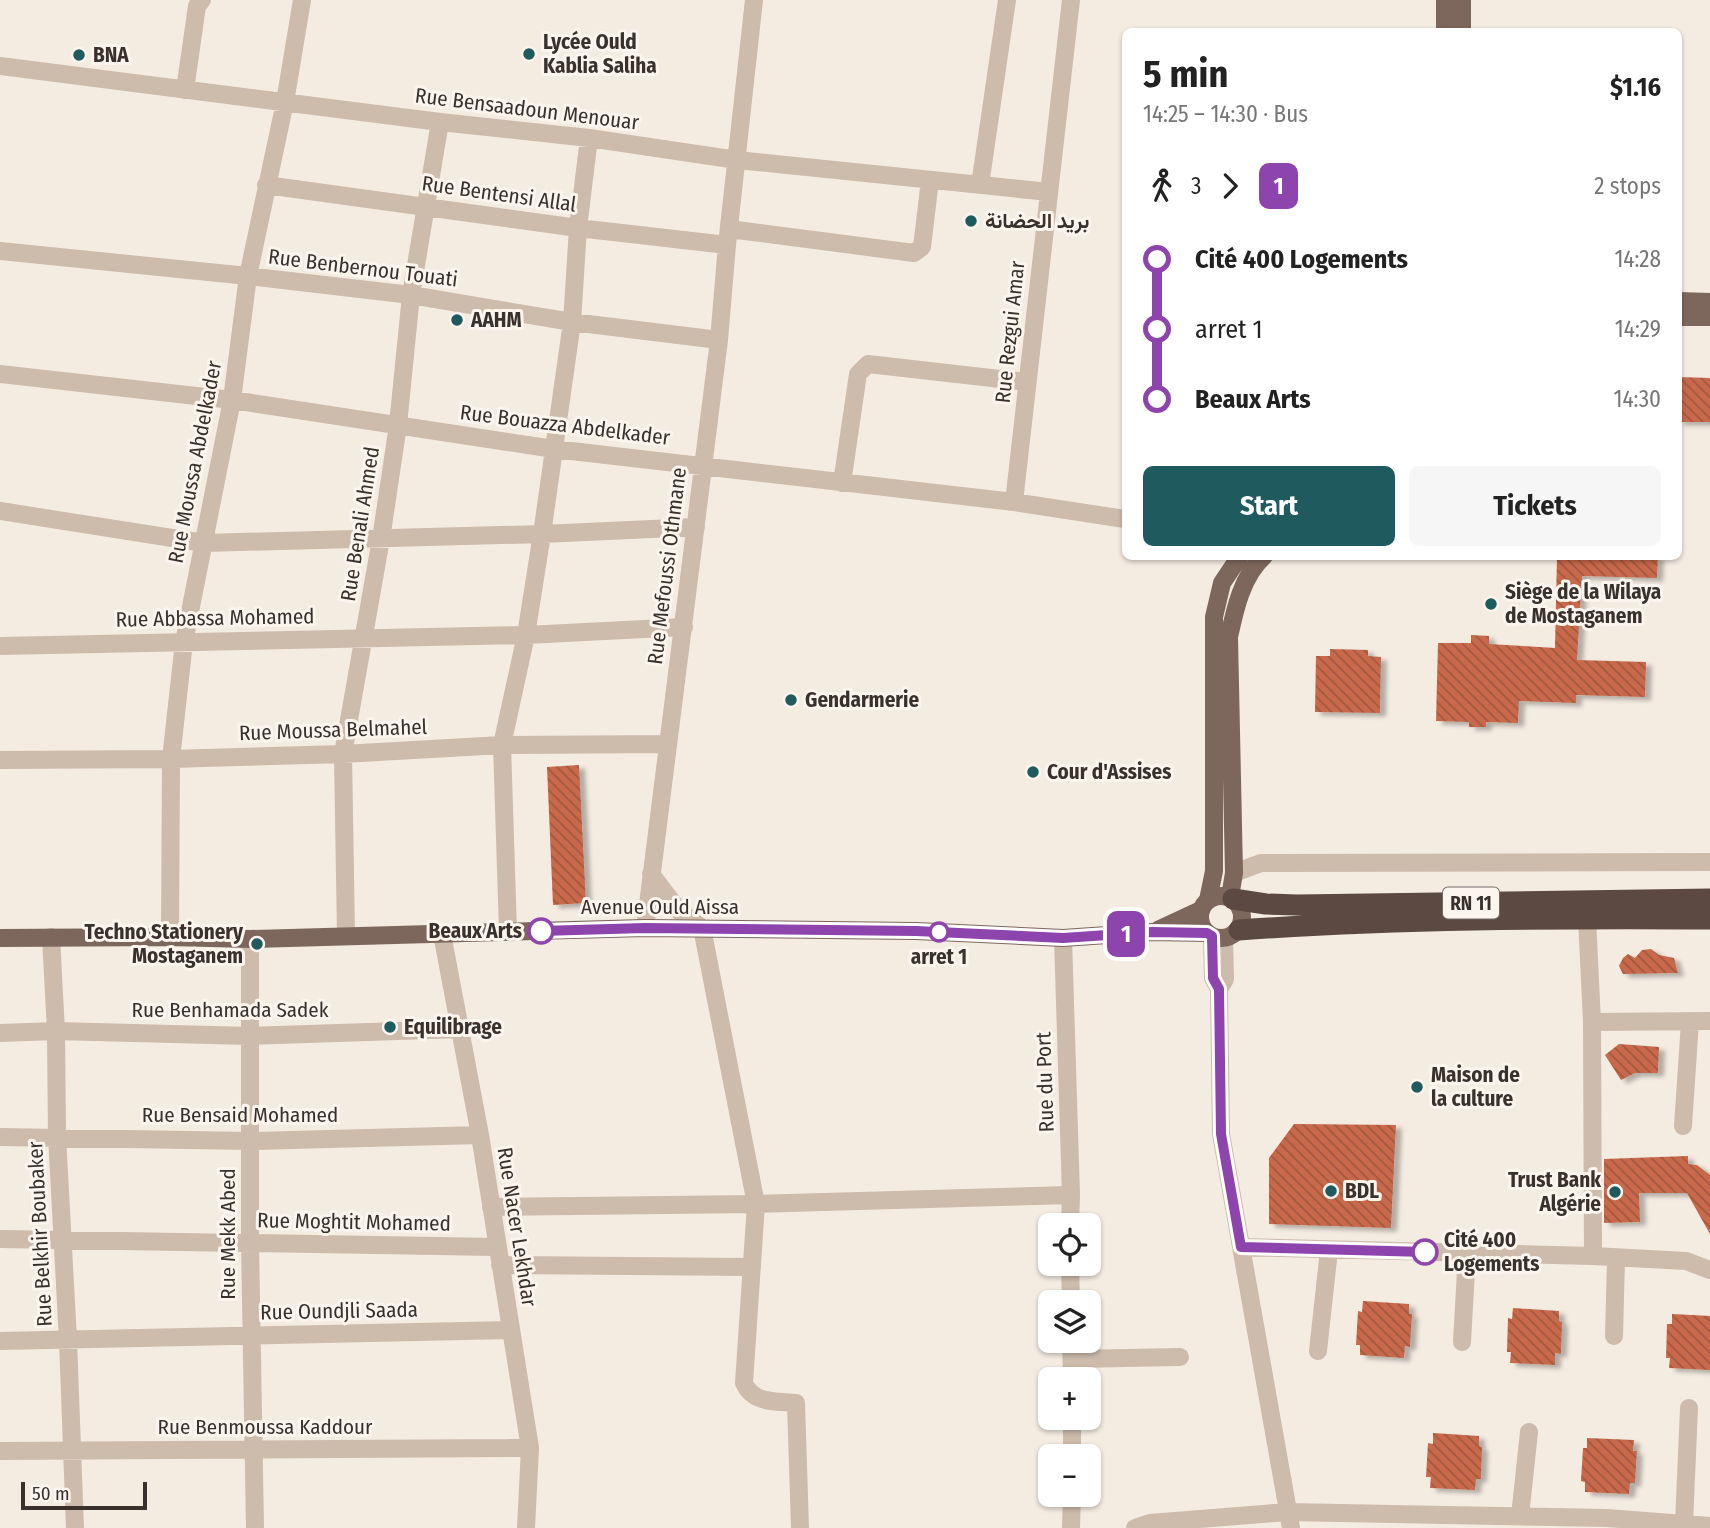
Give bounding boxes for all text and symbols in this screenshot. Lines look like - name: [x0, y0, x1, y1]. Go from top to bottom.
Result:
- place label: Lycée Ould Kablia Saliha: [543, 29, 657, 79]
- place label: BNA: [93, 42, 129, 68]
- marker: Lycée Ould Kablia Saliha: [521, 46, 537, 62]
- marker: BNA: [71, 47, 87, 63]
- text: 5 min: [1143, 51, 1228, 97]
- text: $1.16: [1610, 72, 1661, 103]
- street label: Rue Bensaadoun Menouar: [414, 82, 641, 136]
- text: 14:25 – 14:30 · Bus: [1143, 100, 1308, 128]
- icon: walk: [1143, 167, 1181, 205]
- icon: forward: [1211, 167, 1249, 205]
- street label: Rue Bentensi Allal: [420, 170, 578, 218]
- text: 3: [1191, 172, 1201, 200]
- text: 1: [1273, 172, 1284, 200]
- text: 2 stops: [1594, 172, 1661, 200]
- place label: بريد الحضانة: [985, 208, 1090, 234]
- marker: بريد الحضانة: [963, 213, 979, 229]
- street label: Rue Benbernou Touati: [267, 243, 459, 293]
- text: Cité 400 Logements: [1195, 244, 1408, 275]
- text: 14:28: [1614, 245, 1661, 273]
- street label: Rue Rezgui Amar: [990, 259, 1030, 404]
- place label: AAHM: [470, 307, 522, 333]
- marker: AAHM: [449, 312, 465, 328]
- text: arret 1: [1195, 314, 1263, 345]
- text: 14:29: [1615, 315, 1661, 343]
- street label: Rue Moussa Abdelkader: [163, 358, 228, 565]
- text: Beaux Arts: [1195, 384, 1311, 415]
- text: 14:30: [1613, 385, 1661, 413]
- street label: Rue Bouazza Abdelkader: [459, 399, 672, 451]
- street label: Rue Benali Ahmed: [335, 445, 385, 603]
- street label: Rue Mefoussi Othmane: [642, 466, 692, 666]
- button: Start: [1143, 466, 1395, 546]
- button: Tickets: [1409, 466, 1661, 546]
- place label: Siège de la Wilaya de Mostaganem: [1505, 579, 1661, 629]
- marker: Siège de la Wilaya de Mostaganem: [1483, 596, 1499, 612]
- street label: Rue Abbassa Mohamed: [115, 603, 315, 633]
- place label: Gendarmerie: [805, 687, 919, 713]
- marker: Gendarmerie: [783, 692, 799, 708]
- street label: Rue Moussa Belmahel: [238, 714, 428, 746]
- place label: Cour d'Assises: [1047, 759, 1171, 785]
- marker: Cour d'Assises: [1025, 764, 1041, 780]
- road number: RN 11: [1443, 888, 1499, 918]
- street label: Avenue Ould Aissa: [581, 894, 739, 920]
- line badge: 1: [1103, 911, 1149, 957]
- place label: Beaux Arts: [429, 918, 522, 944]
- marker: Beaux Arts: [528, 918, 554, 944]
- place label: Techno Stationery Mostaganem: [85, 919, 244, 969]
- text: 1: [1121, 920, 1131, 948]
- marker: arret 1: [929, 922, 949, 942]
- marker: Techno Stationery Mostaganem: [249, 936, 265, 952]
- place label: arret 1: [911, 944, 967, 970]
- street label: Rue Benhamada Sadek: [131, 997, 329, 1023]
- place label: Equilibrage: [404, 1014, 502, 1040]
- marker: Equilibrage: [382, 1019, 398, 1035]
- street label: Rue du Port: [1030, 1031, 1060, 1133]
- place label: Maison de la culture: [1431, 1062, 1520, 1112]
- marker: Maison de la culture: [1409, 1079, 1425, 1095]
- street label: Rue Bensaid Mohamed: [142, 1102, 338, 1128]
- street label: Rue Belkhir Boubaker: [22, 1140, 58, 1327]
- street label: Rue Nacer Lekhdar: [492, 1145, 543, 1309]
- place label: Trust Bank Algérie: [1508, 1167, 1601, 1217]
- street label: Rue Mekk Abed: [215, 1168, 241, 1300]
- place label: BDL: [1345, 1178, 1379, 1204]
- marker: BDL: [1323, 1183, 1339, 1199]
- marker: Trust Bank Algérie: [1607, 1184, 1623, 1200]
- street label: Rue Moghtit Mohamed: [257, 1207, 451, 1237]
- map controls: [1038, 1213, 1101, 1507]
- button: locate: [1038, 1213, 1101, 1276]
- place label: Cité 400 Logements: [1444, 1227, 1539, 1277]
- marker: Cité 400 Logements: [1412, 1239, 1438, 1265]
- button: layers: [1038, 1290, 1101, 1353]
- street label: Rue Oundjli Saada: [260, 1297, 418, 1325]
- button: +: [1038, 1367, 1101, 1430]
- street label: Rue Benmoussa Kaddour: [158, 1414, 373, 1440]
- button: −: [1038, 1444, 1101, 1507]
- scale bar: [21, 1479, 147, 1511]
- text: 50 m: [32, 1482, 70, 1505]

